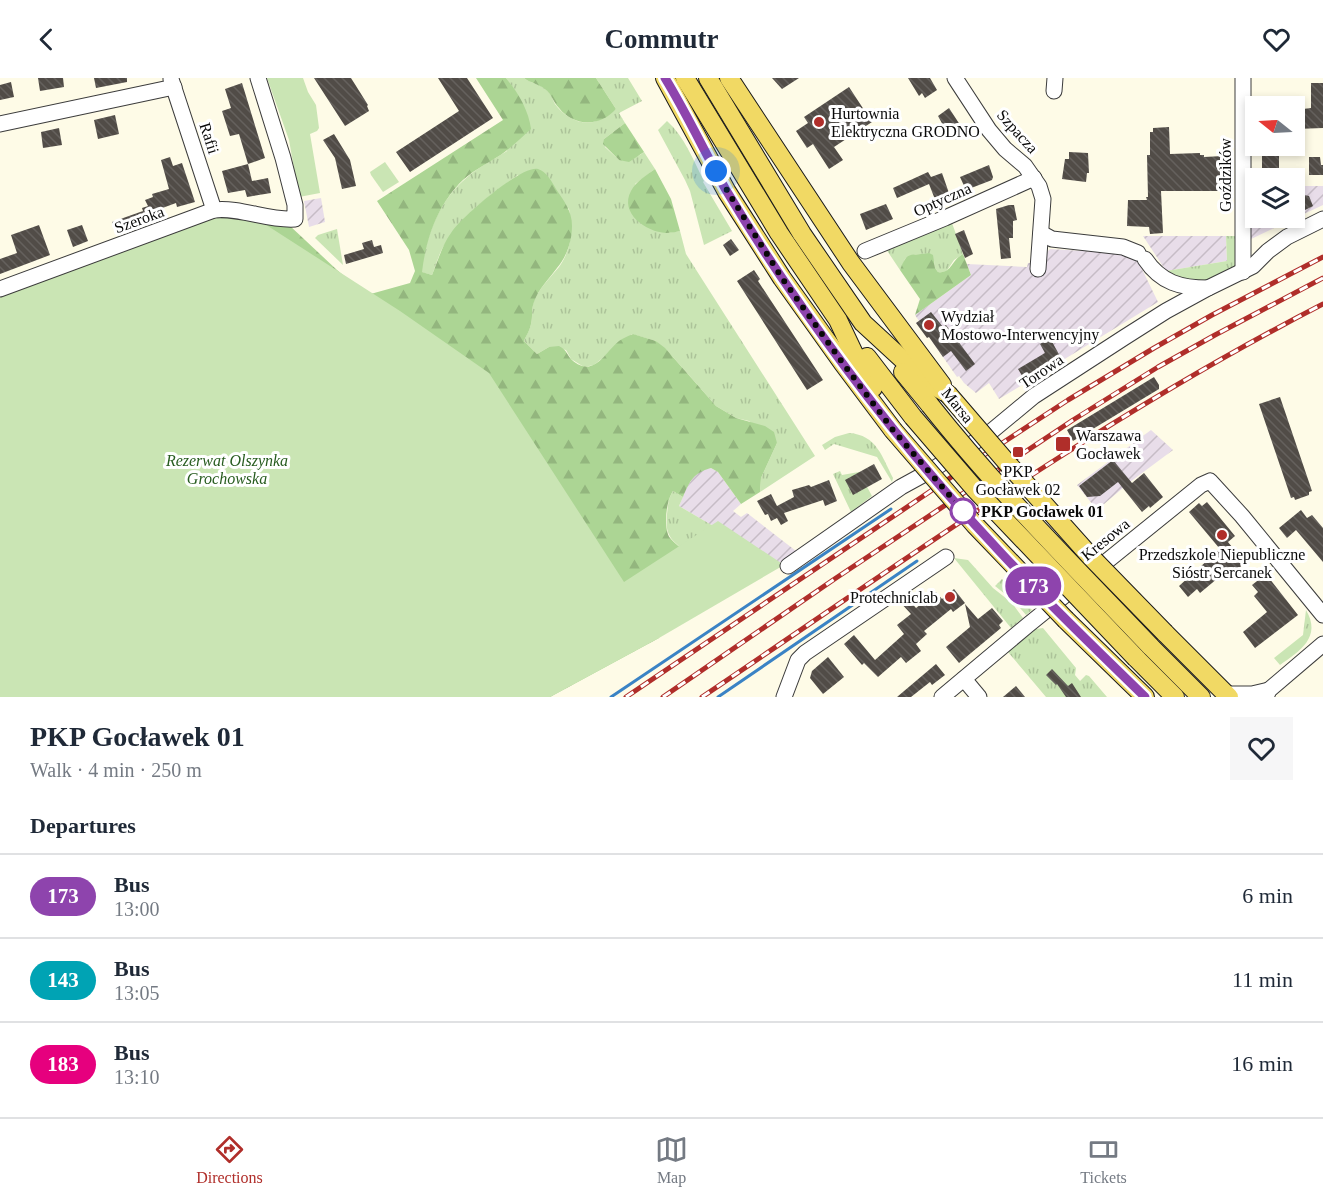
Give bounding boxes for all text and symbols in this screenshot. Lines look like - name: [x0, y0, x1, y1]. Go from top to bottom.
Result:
- icon: back: [30, 23, 63, 56]
- icon: heart: [1260, 23, 1293, 56]
- text: Commutr: [605, 24, 718, 54]
- north arrow: [1245, 96, 1305, 156]
- map controls: [1245, 96, 1305, 228]
- place label: Hurtownia Elektryczna GRODNO: [831, 105, 980, 141]
- street label: Szpacza: [993, 106, 1041, 157]
- marker: Hurtownia Elektryczna GRODNO: [812, 115, 826, 129]
- street label: Rafii: [196, 120, 223, 157]
- street label: Goździków: [1217, 138, 1234, 212]
- your location: [701, 156, 731, 186]
- button: layers: [1245, 168, 1305, 228]
- street label: Optyczna: [911, 179, 974, 221]
- street label: Szeroka: [112, 203, 166, 236]
- place label: Wydział Mostowo-Interwencyjny: [941, 308, 1099, 344]
- marker: Wydział Mostowo-Interwencyjny: [922, 318, 936, 332]
- street label: Torowa: [1016, 351, 1066, 392]
- street label: Marsa: [938, 384, 977, 426]
- place label: Warszawa Gocławek: [1076, 427, 1141, 462]
- marker: Warszawa Gocławek: [1054, 435, 1072, 453]
- marker: PKP Gocławek 02: [1011, 445, 1025, 459]
- park label: Rezerwat Olszynka Grochowska: [165, 452, 288, 487]
- place label: PKP Gocławek 02: [976, 463, 1060, 498]
- marker: PKP Gocławek 01: [950, 498, 976, 524]
- place label: PKP Gocławek 01: [981, 503, 1104, 520]
- street label: Kresowa: [1078, 515, 1133, 564]
- marker: Przedszkole Niepubliczne Sióstr Sercanek: [1215, 528, 1229, 542]
- place label: Przedszkole Niepubliczne Sióstr Sercanek: [1139, 546, 1305, 581]
- line badge: 173: [998, 566, 1068, 606]
- text: 173: [1017, 574, 1049, 598]
- place label: Protechniclab: [850, 589, 938, 606]
- marker: Protechniclab: [943, 590, 957, 604]
- button: heart: [1230, 717, 1293, 780]
- text: PKP Gocławek 01: [30, 721, 245, 752]
- text: Walk · 4 min · 250 m: [30, 759, 202, 781]
- text: Departures: [30, 813, 136, 838]
- text: Bus: [114, 872, 149, 897]
- text: 6 min: [1242, 883, 1293, 908]
- text: 173: [47, 884, 79, 908]
- text: 13:00: [114, 898, 160, 920]
- text: Bus: [114, 956, 149, 981]
- text: 11 min: [1232, 967, 1293, 992]
- text: 143: [47, 968, 79, 992]
- text: 13:05: [114, 982, 160, 1004]
- text: Bus: [114, 1040, 149, 1065]
- text: 16 min: [1231, 1051, 1293, 1076]
- text: 183: [47, 1052, 79, 1076]
- text: 13:10: [114, 1066, 160, 1088]
- tab: Directions: [196, 1133, 263, 1187]
- tab: Map: [655, 1133, 688, 1187]
- tab: Tickets: [1080, 1133, 1127, 1187]

